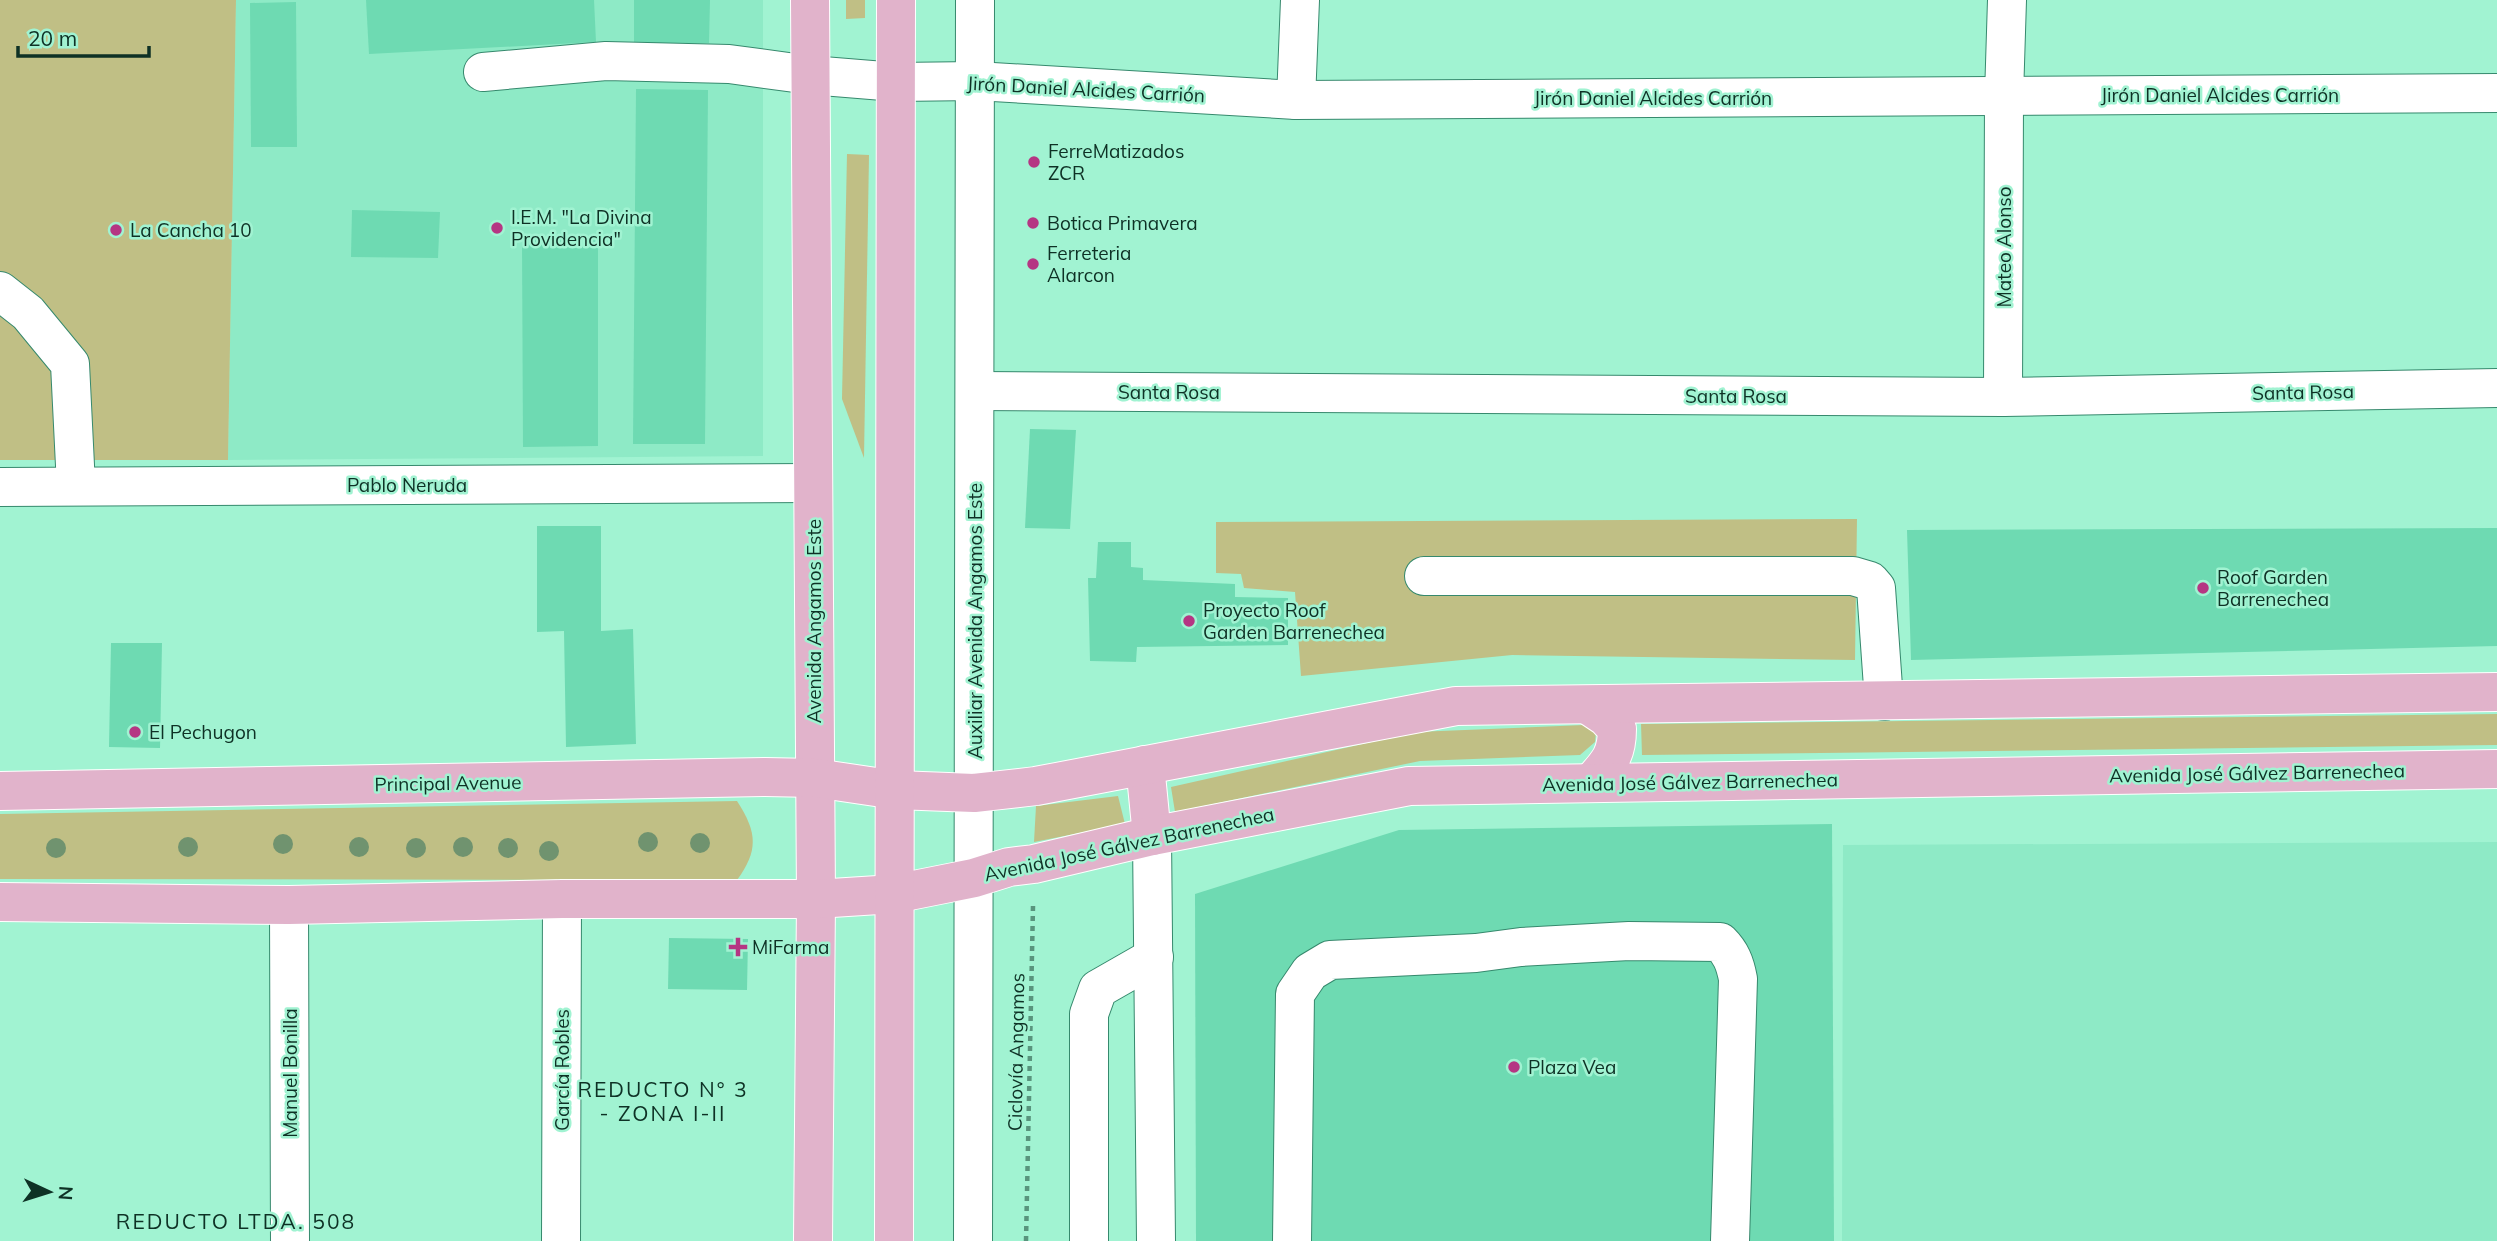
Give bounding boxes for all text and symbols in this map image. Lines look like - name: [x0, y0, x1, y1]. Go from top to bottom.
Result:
- scale bar: [18, 14, 149, 58]
- text: 20 m: [28, 25, 77, 51]
- street label: Jirón Daniel Alcides Carrión: [966, 71, 1206, 107]
- street label: Jirón Daniel Alcides Carrión: [2101, 83, 2339, 107]
- street label: Jirón Daniel Alcides Carrión: [1534, 86, 1772, 110]
- place label: FerreMatizados ZCR: [1048, 139, 1184, 185]
- marker: FerreMatizados ZCR: [1026, 154, 1042, 170]
- street label: Mateo Alonso: [1992, 186, 2016, 308]
- place label: I.E.M. "La Divina Providencia": [511, 205, 652, 251]
- place label: Botica Primavera: [1047, 211, 1198, 235]
- marker: Botica Primavera: [1025, 215, 1041, 231]
- place label: La Cancha 10: [130, 218, 252, 242]
- marker: I.E.M. "La Divina Providencia": [489, 220, 505, 236]
- marker: La Cancha 10: [108, 222, 124, 238]
- place label: Ferreteria Alarcon: [1047, 241, 1131, 287]
- marker: Ferreteria Alarcon: [1025, 256, 1041, 272]
- street label: Santa Rosa: [2252, 379, 2354, 405]
- street label: Santa Rosa: [1118, 380, 1220, 404]
- street label: Santa Rosa: [1685, 384, 1787, 408]
- street label: Pablo Neruda: [347, 473, 467, 497]
- street label: Auxiliar Avenida Angamos Este: [963, 483, 987, 759]
- street label: Avenida Angamos Este: [802, 519, 826, 723]
- place label: Roof Garden Barrenechea: [2217, 565, 2329, 611]
- marker: Roof Garden Barrenechea: [2195, 580, 2211, 596]
- place label: Proyecto Roof Garden Barrenechea: [1203, 598, 1385, 644]
- marker: Proyecto Roof Garden Barrenechea: [1181, 613, 1197, 629]
- place label: El Pechugon: [149, 720, 257, 744]
- marker: El Pechugon: [127, 724, 143, 740]
- street label: Avenida José Gálvez Barrenechea: [2109, 758, 2405, 788]
- street label: Avenida José Gálvez Barrenechea: [1542, 767, 1838, 797]
- street label: Principal Avenue: [374, 770, 522, 796]
- street label: Avenida José Gálvez Barrenechea: [982, 801, 1276, 887]
- place label: MiFarma: [752, 935, 830, 959]
- marker: MiFarma: [730, 939, 746, 955]
- street label: Ciclovía Angamos: [1003, 973, 1029, 1131]
- street label: Manuel Bonilla: [278, 1008, 302, 1138]
- street label: García Robles: [550, 1009, 574, 1131]
- place label: Plaza Vea: [1528, 1055, 1616, 1079]
- marker: Plaza Vea: [1506, 1059, 1522, 1075]
- district label: REDUCTO N° 3 - ZONA I-II: [577, 1076, 749, 1126]
- north arrow: [14, 1157, 84, 1227]
- text: N: [53, 1185, 78, 1201]
- district label: REDUCTO LTDA. 508: [116, 1208, 356, 1234]

